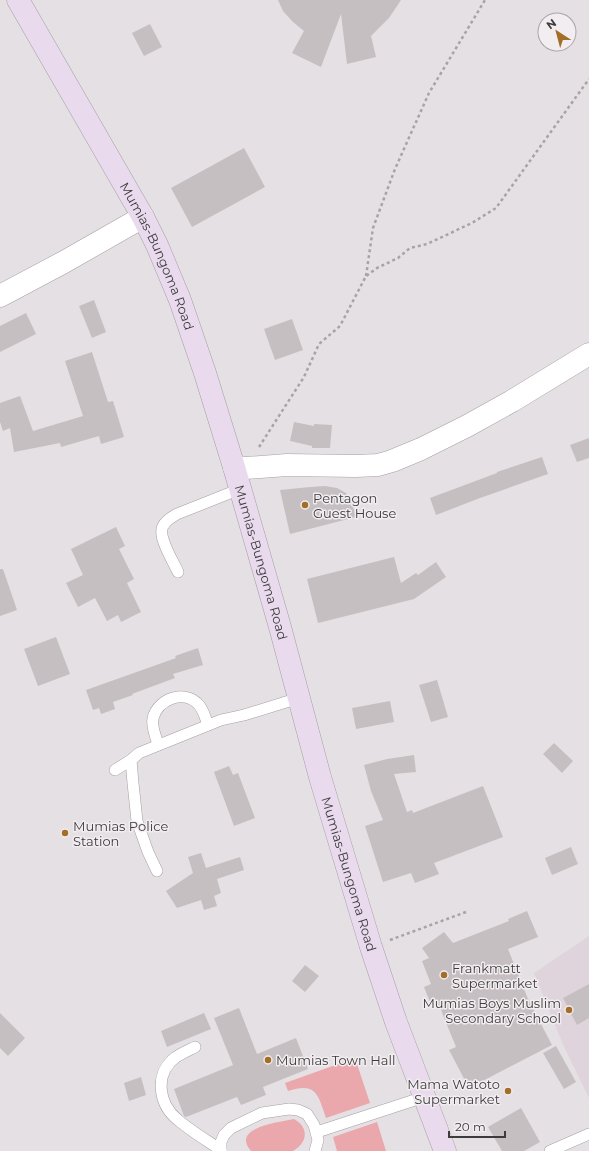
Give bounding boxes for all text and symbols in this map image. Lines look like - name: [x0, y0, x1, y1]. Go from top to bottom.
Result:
- north arrow: [537, 12, 577, 52]
- text: N: [543, 16, 559, 32]
- street label: Mumias-Bungoma Road: [117, 179, 198, 332]
- street label: Mumias-Bungoma Road: [231, 483, 291, 642]
- place label: Pentagon Guest House: [313, 490, 396, 521]
- marker: Pentagon Guest House: [300, 500, 310, 510]
- street label: Mumias-Bungoma Road: [318, 795, 380, 953]
- place label: Mumias Police Station: [73, 818, 168, 849]
- marker: Mumias Police Station: [60, 828, 70, 838]
- place label: Frankmatt Supermarket: [452, 960, 538, 991]
- marker: Frankmatt Supermarket: [439, 970, 449, 980]
- place label: Mumias Boys Muslim Secondary School: [422, 995, 561, 1026]
- marker: Mumias Boys Muslim Secondary School: [564, 1005, 574, 1015]
- place label: Mumias Town Hall: [276, 1052, 395, 1068]
- marker: Mumias Town Hall: [263, 1055, 273, 1065]
- place label: Mama Watoto Supermarket: [407, 1076, 500, 1107]
- marker: Mama Watoto Supermarket: [503, 1086, 513, 1096]
- scale bar: [449, 1113, 505, 1139]
- text: 20 m: [455, 1119, 486, 1134]

